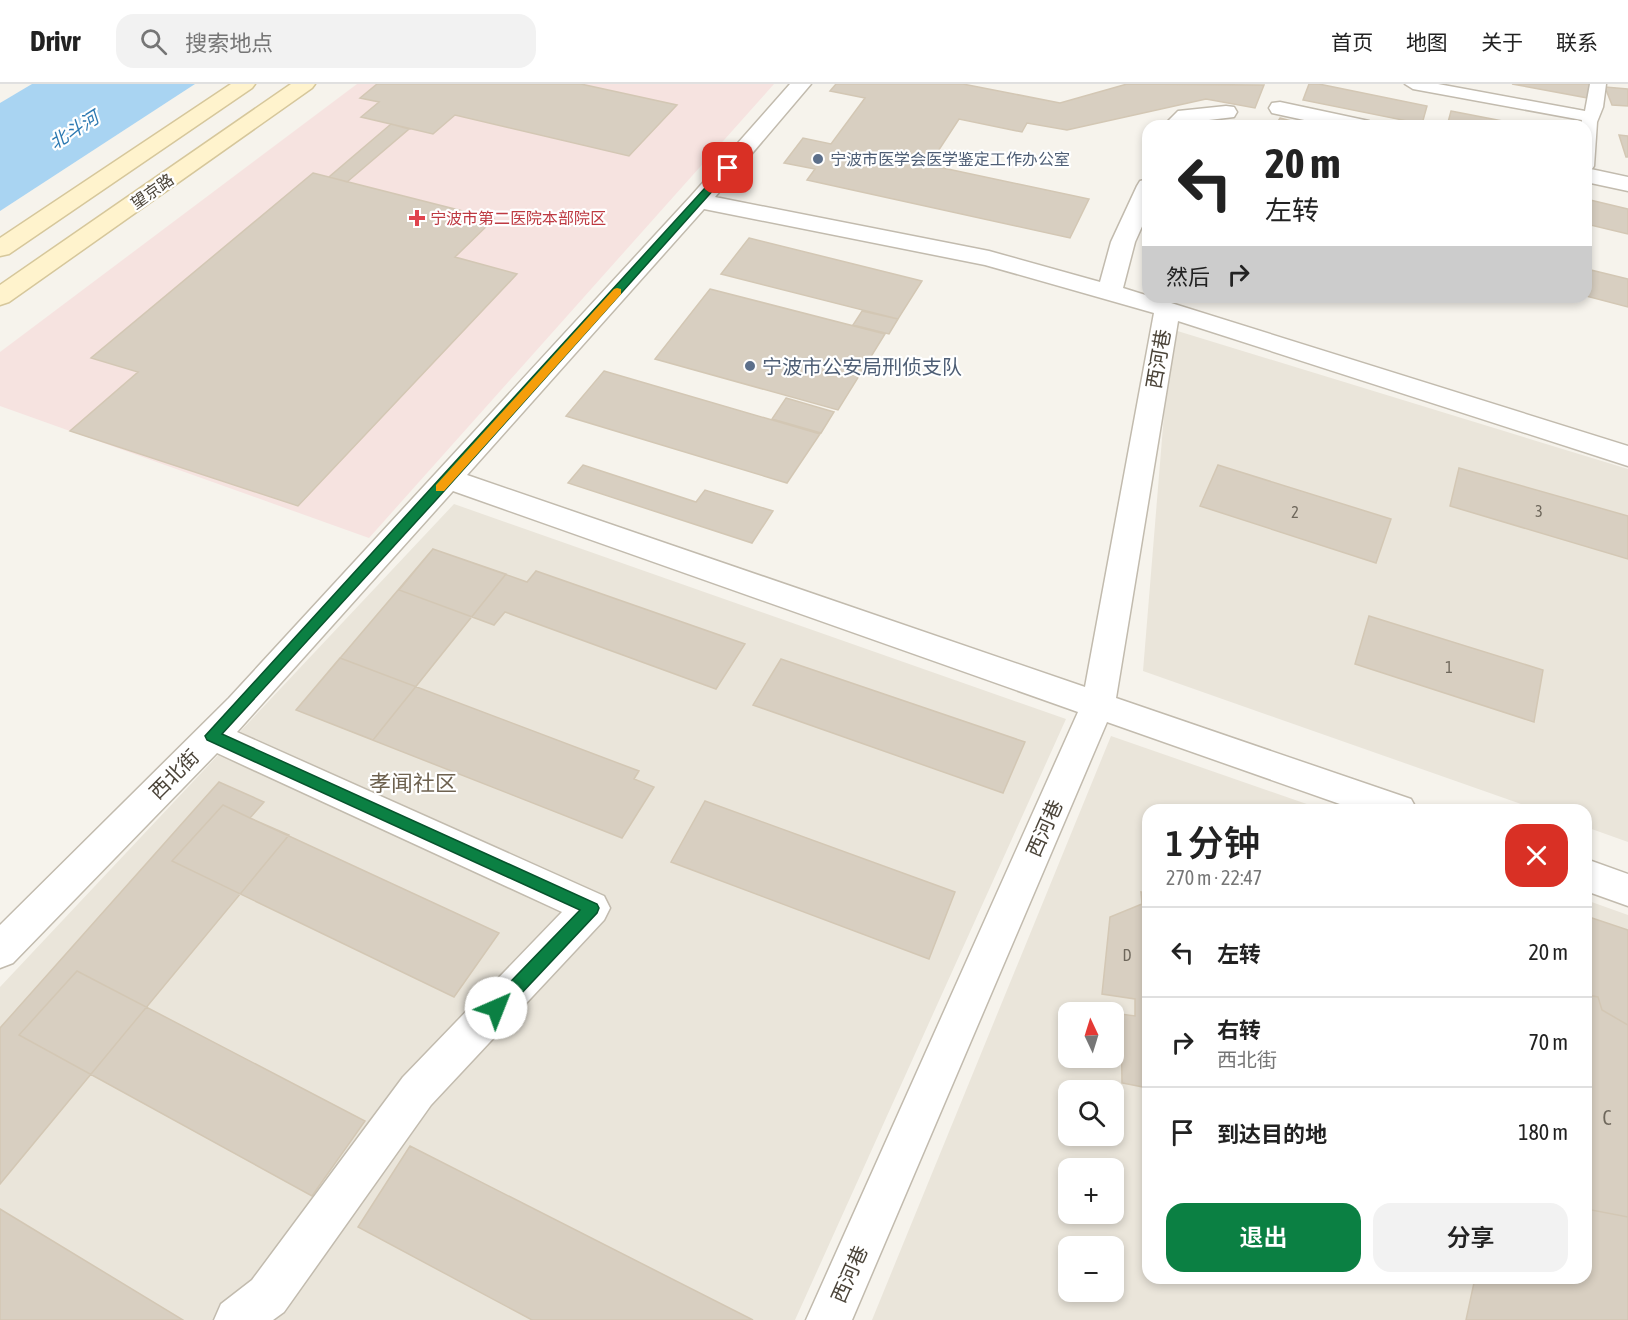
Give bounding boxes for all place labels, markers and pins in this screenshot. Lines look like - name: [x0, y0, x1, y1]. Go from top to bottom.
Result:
- pin: [702, 142, 753, 193]
- place label: 宁波市医学会医学鉴定工作办公室: [830, 150, 1070, 168]
- marker: 宁波市医学会医学鉴定工作办公室: [811, 152, 825, 166]
- marker: 宁波市第二医院本部院区: [408, 209, 426, 227]
- place label: 宁波市第二医院本部院区: [430, 209, 606, 227]
- place label: 宁波市公安局刑侦支队: [762, 355, 962, 378]
- marker: 宁波市公安局刑侦支队: [743, 359, 757, 373]

